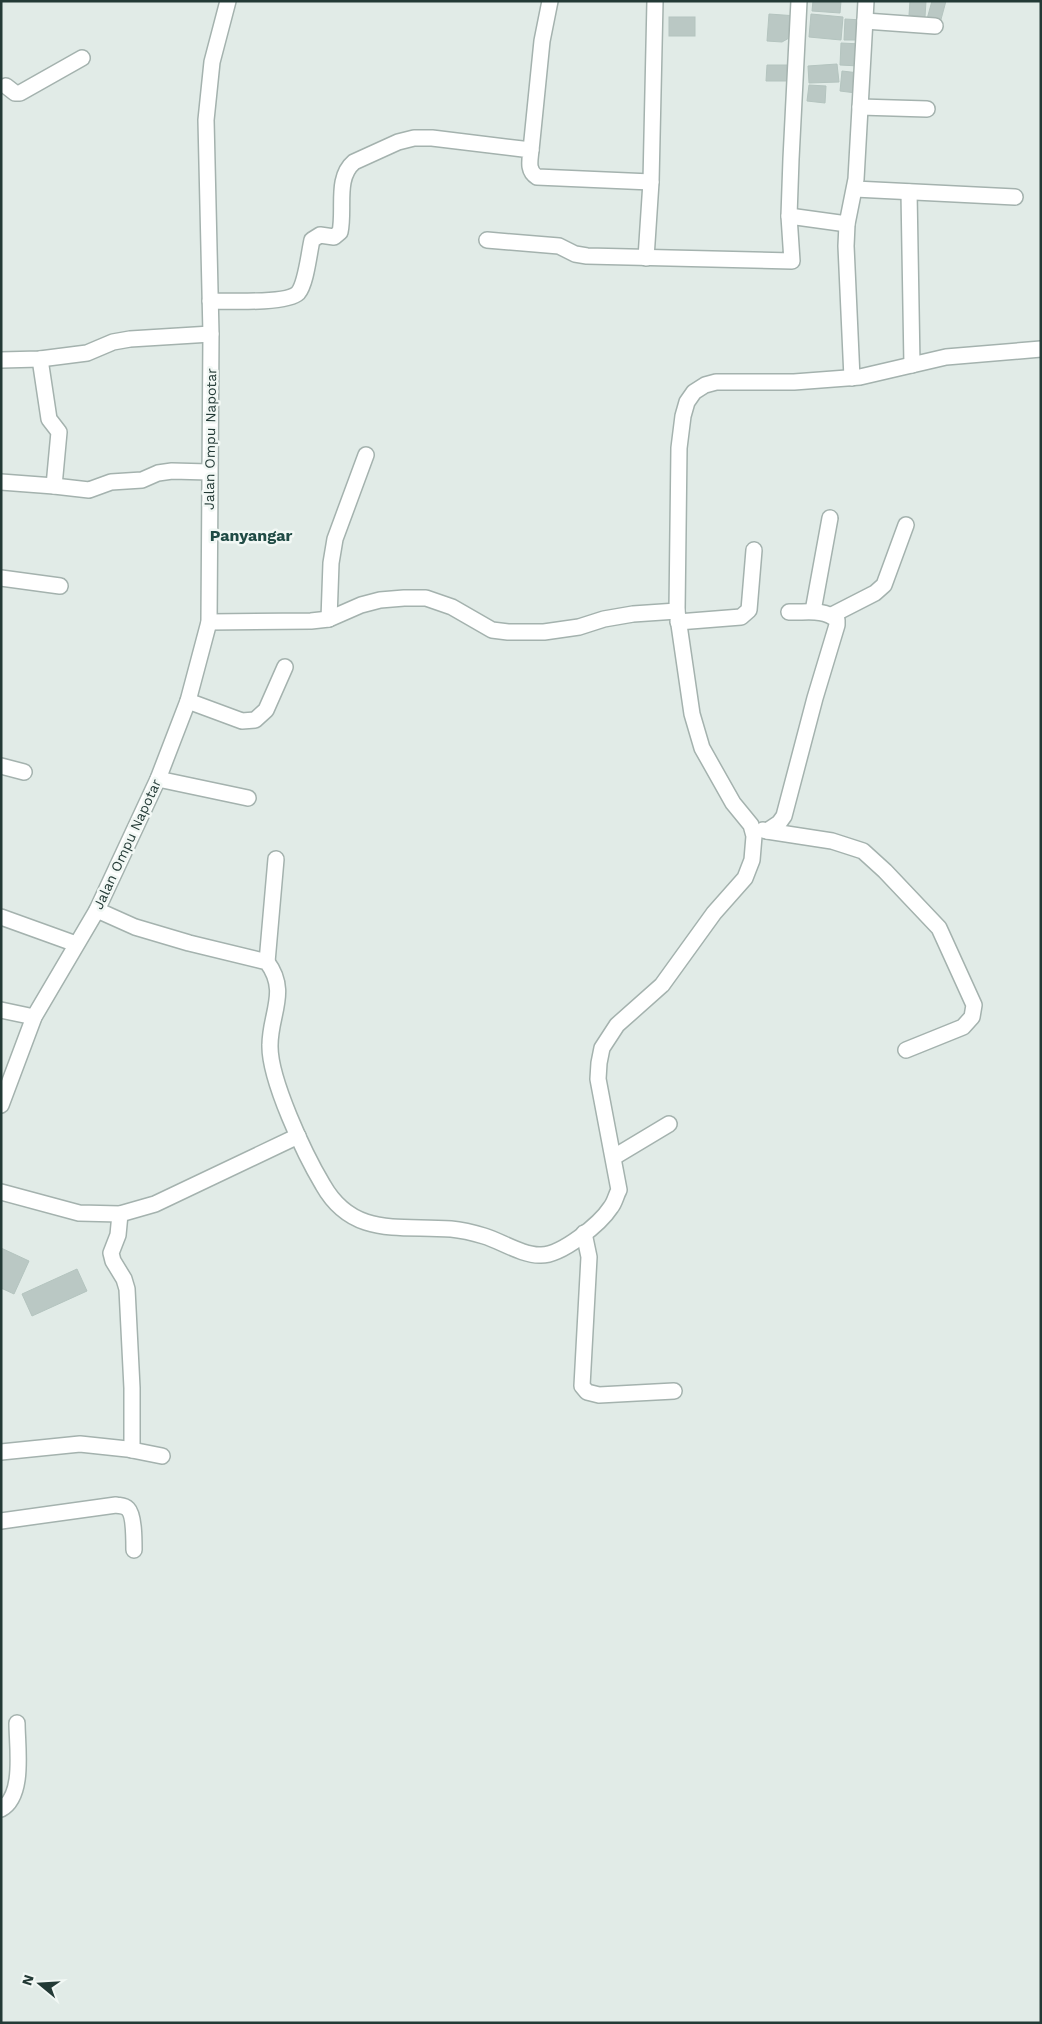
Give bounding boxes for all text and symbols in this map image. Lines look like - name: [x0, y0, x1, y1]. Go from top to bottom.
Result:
- street label: Jalan Ompu Napotar: [201, 368, 219, 510]
- district label: Panyangar: [210, 526, 292, 545]
- street label: Jalan Ompu Napotar: [90, 776, 164, 912]
- north arrow: [15, 1959, 65, 2009]
- text: N: [18, 1973, 37, 1987]

